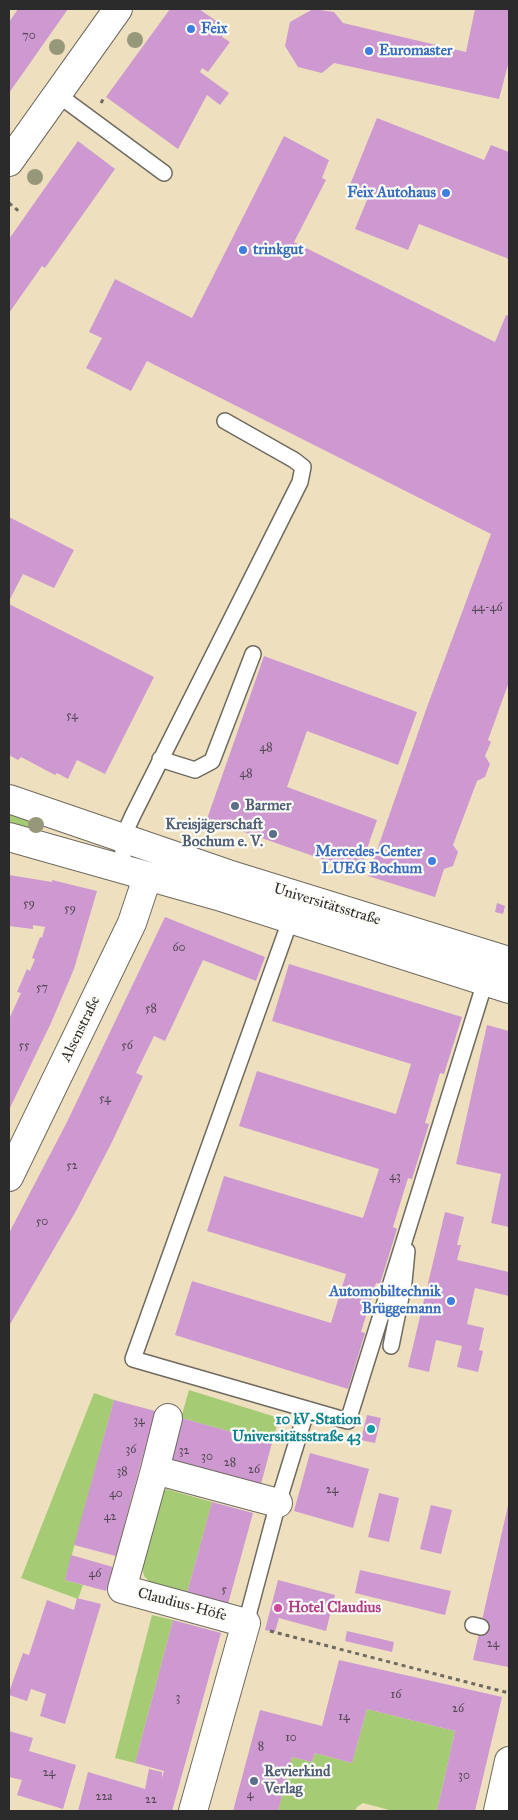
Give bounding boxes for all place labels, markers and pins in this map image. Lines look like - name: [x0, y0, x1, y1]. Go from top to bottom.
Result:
- place label: Feix: [201, 20, 228, 38]
- marker: Feix: [185, 23, 197, 35]
- place label: Euromaster: [379, 42, 452, 60]
- marker: Euromaster: [363, 45, 375, 57]
- place label: Feix Autohaus: [347, 184, 436, 202]
- marker: Feix Autohaus: [440, 187, 452, 199]
- place label: trinkgut: [253, 241, 304, 259]
- marker: trinkgut: [237, 244, 249, 256]
- place label: Barmer: [245, 797, 291, 815]
- marker: Barmer: [229, 800, 241, 812]
- place label: Kreisjägerschaft Bochum e. V.: [165, 816, 263, 851]
- marker: Kreisjägerschaft Bochum e. V.: [267, 828, 279, 840]
- place label: Mercedes-Center LUEG Bochum: [315, 843, 422, 878]
- marker: Mercedes-Center LUEG Bochum: [426, 855, 438, 867]
- place label: Automobiltechnik Brüggemann: [329, 1283, 441, 1318]
- marker: Automobiltechnik Brüggemann: [445, 1295, 457, 1307]
- place label: 10 kV-Station Universitätsstraße 43: [232, 1411, 361, 1446]
- marker: 10 kV-Station Universitätsstraße 43: [365, 1423, 377, 1435]
- place label: Hotel Claudius: [288, 1599, 381, 1617]
- marker: Hotel Claudius: [272, 1602, 284, 1614]
- place label: Revierkind Verlag: [264, 1763, 330, 1798]
- marker: Revierkind Verlag: [248, 1775, 260, 1787]

